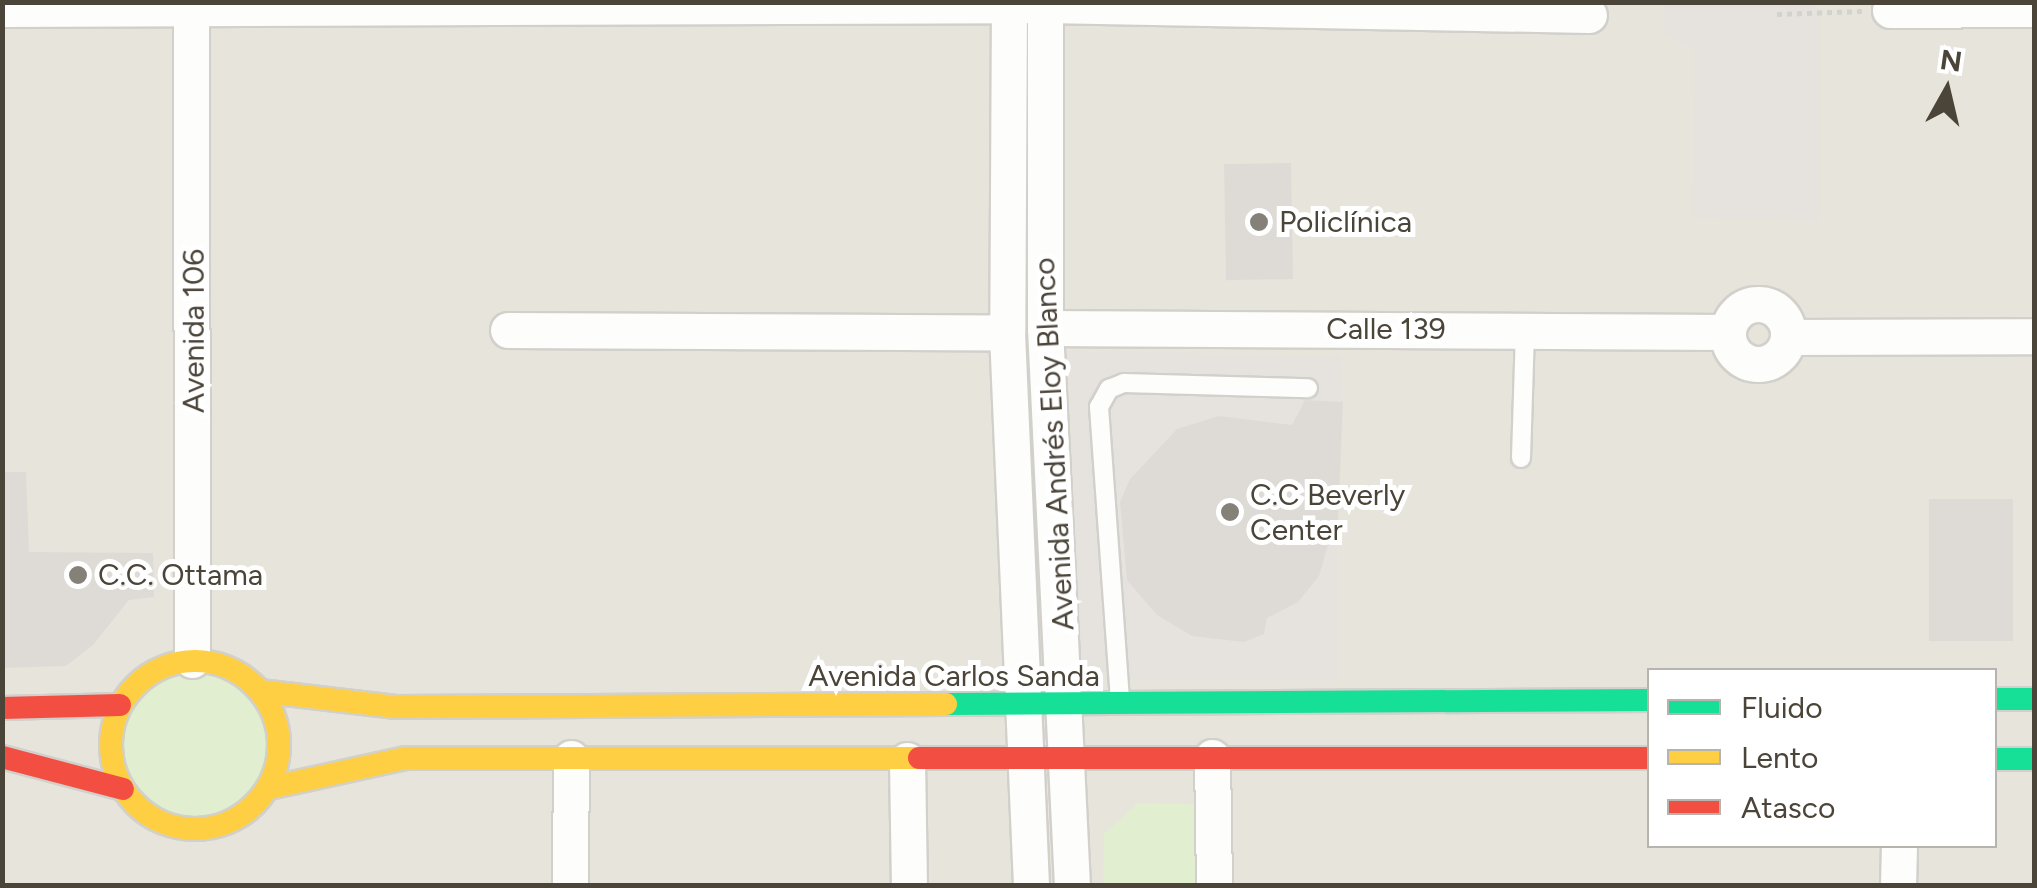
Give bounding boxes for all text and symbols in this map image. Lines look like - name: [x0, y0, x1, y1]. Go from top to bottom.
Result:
- north arrow: [1897, 40, 1997, 140]
- text: N: [1938, 42, 1964, 79]
- place label: Policlínica: [1279, 204, 1412, 240]
- marker: Policlínica: [1248, 211, 1270, 233]
- street label: Avenida 106: [176, 249, 212, 413]
- street label: Avenida Andrés Eloy Blanco: [1026, 257, 1082, 631]
- street label: Calle 139: [1326, 311, 1446, 347]
- place label: C.C Beverly Center: [1250, 477, 1405, 548]
- marker: C.C Beverly Center: [1219, 501, 1241, 523]
- place label: C.C. Ottama: [98, 557, 263, 593]
- marker: C.C. Ottama: [67, 564, 89, 586]
- street label: Avenida Carlos Sanda: [808, 658, 1100, 694]
- legend: [1647, 668, 1997, 848]
- text: Fluido: [1741, 689, 1823, 726]
- text: Lento: [1741, 739, 1818, 776]
- text: Atasco: [1741, 789, 1836, 826]

